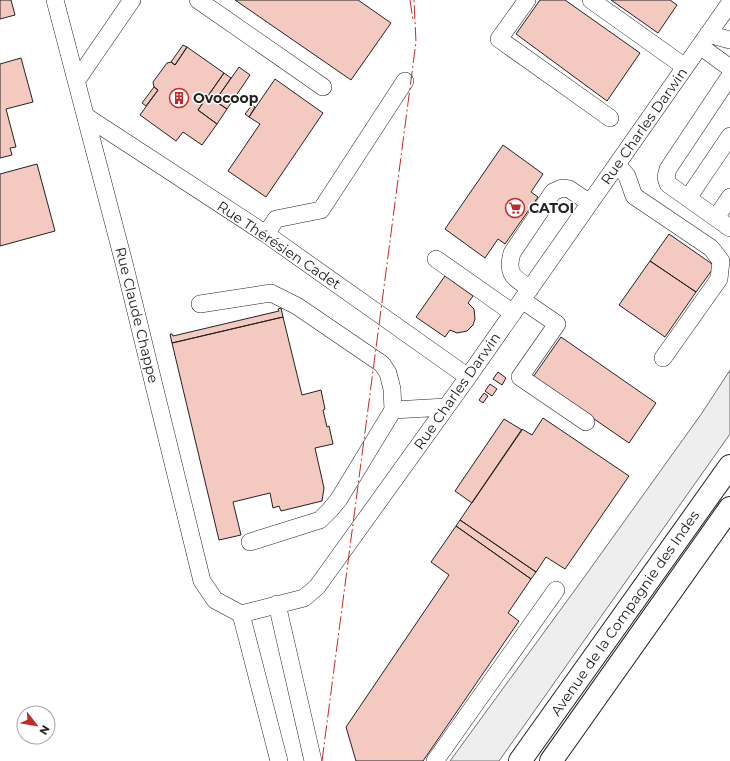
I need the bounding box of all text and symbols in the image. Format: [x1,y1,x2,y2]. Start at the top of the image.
street label: Rue Charles Darwin [597,64,691,188]
building icon: Ovocoop [168,87,190,109]
place label: Ovocoop [193,89,259,107]
street label: Rue Thérésien Cadet [214,197,345,293]
supermarket icon: CATOI [504,197,526,219]
place label: CATOI [529,199,574,217]
street label: Rue Claude Chappe [111,245,163,385]
street label: Rue Charles Darwin [410,329,504,453]
street label: Avenue de la Compagnie des Indes [547,507,703,719]
north arrow [16,705,56,745]
text: N [36,723,53,738]

